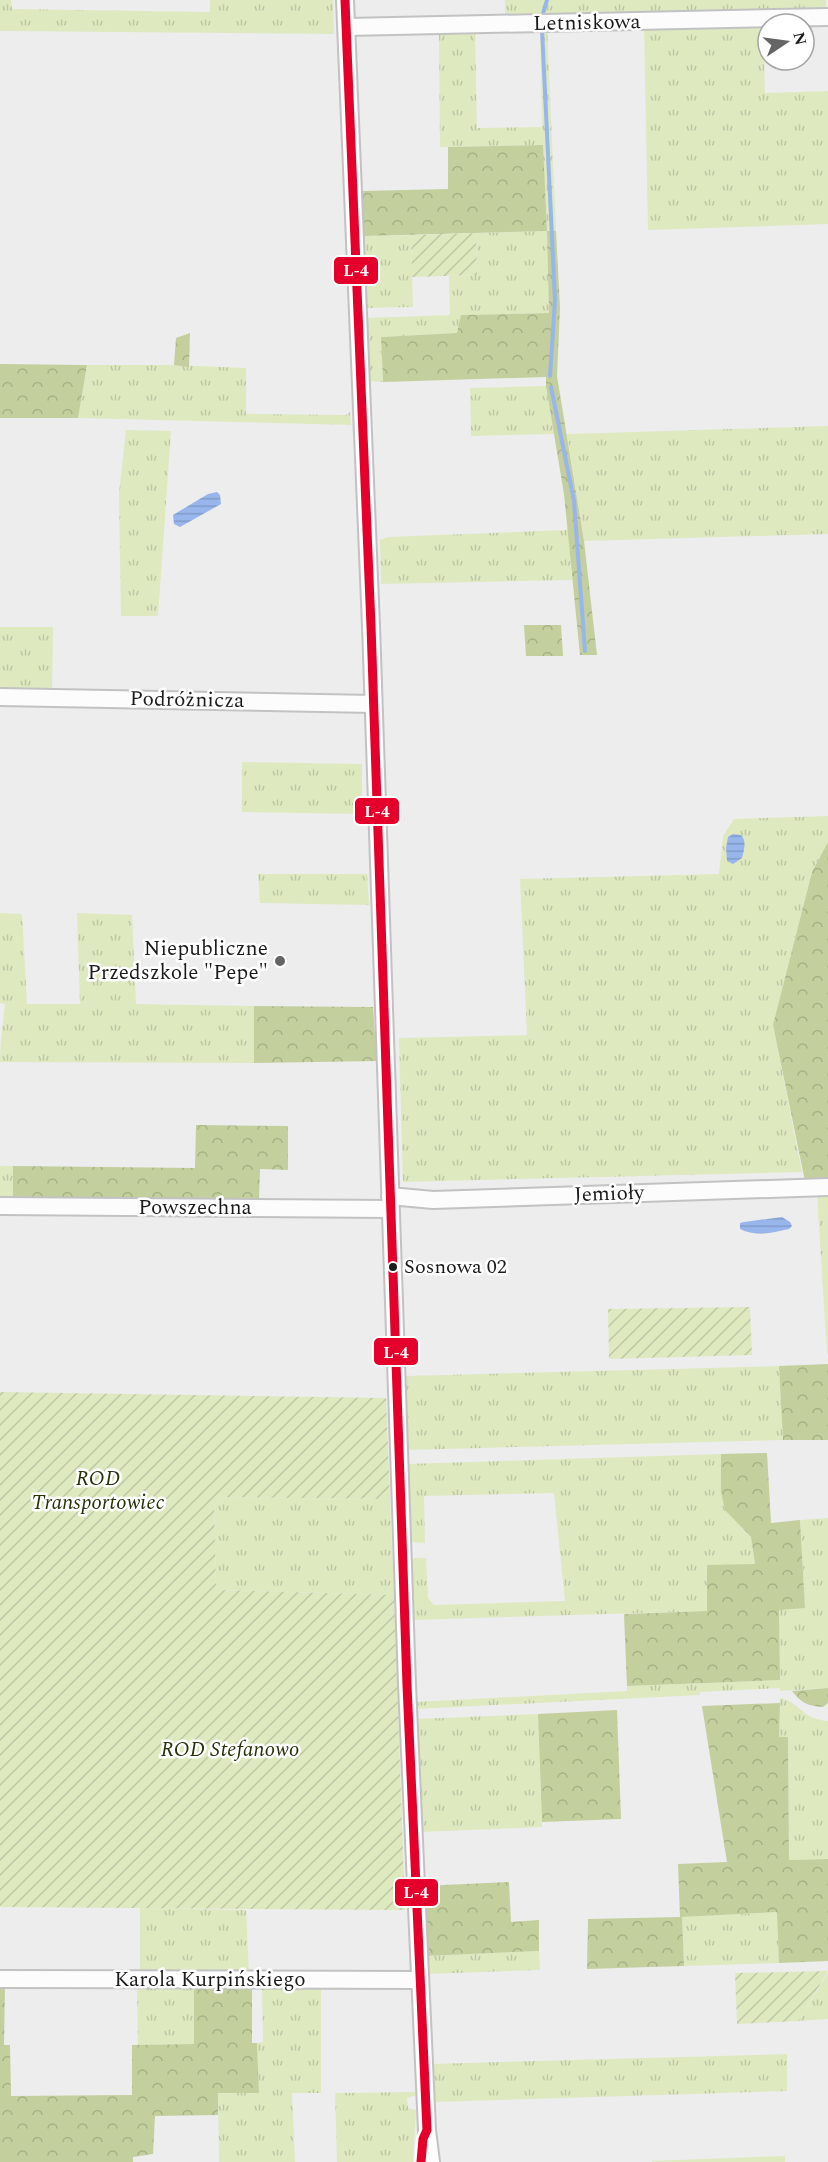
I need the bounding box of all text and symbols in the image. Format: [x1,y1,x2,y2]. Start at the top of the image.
street label: Letniskowa [533,6,642,40]
north arrow [756,12,816,72]
text: N [786,30,813,48]
line badge: L-4 [333,256,379,285]
text: L-4 [343,259,369,283]
street label: Podróżnicza [129,683,245,717]
line badge: L-4 [354,797,400,825]
text: L-4 [364,800,390,824]
place label: Niepubliczne Przedszkole "Pepe" [87,933,268,989]
marker: Niepubliczne Przedszkole "Pepe" [273,954,287,968]
street label: Jemioły [573,1177,645,1211]
street label: Powszechna [138,1192,253,1224]
place label: Sosnowa 02 [404,1252,507,1282]
marker: Sosnowa 02 [387,1261,399,1273]
line badge: L-4 [373,1337,419,1366]
text: L-4 [383,1341,409,1365]
park label: ROD Transportowiec [32,1463,164,1519]
park label: ROD Stefanowo [161,1734,299,1766]
line badge: L-4 [394,1878,439,1907]
text: L-4 [403,1881,429,1905]
street label: Karola Kurpińskiego [114,1964,306,1996]

